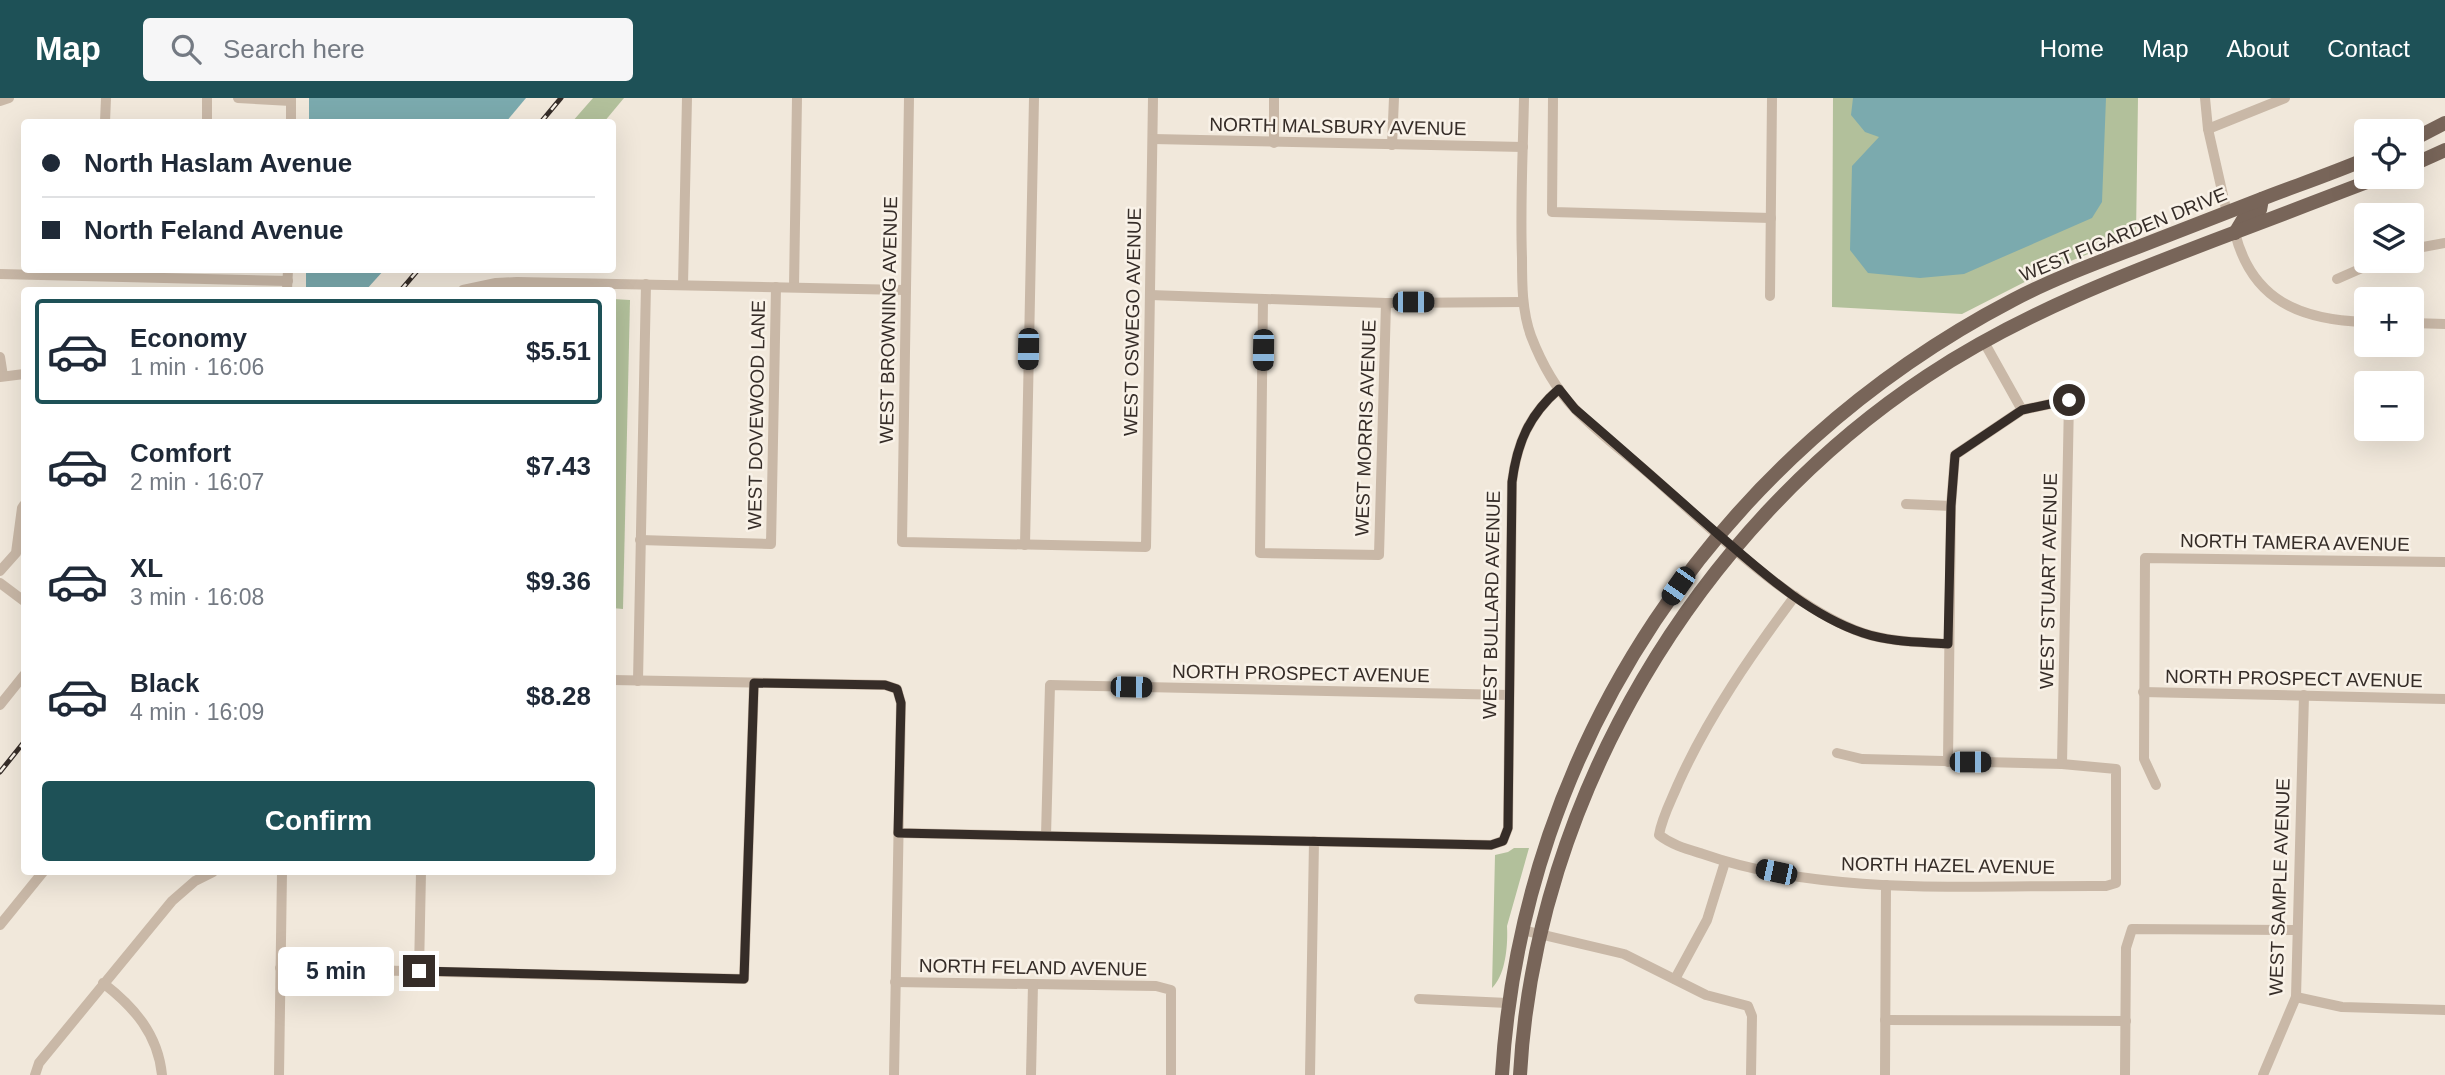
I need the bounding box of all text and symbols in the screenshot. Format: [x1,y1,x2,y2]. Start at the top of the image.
search box [143,18,633,81]
text: Map [35,30,101,67]
icon: search [167,30,205,68]
text: Search here [223,34,365,64]
text: Home [2040,35,2104,62]
text: Map [2142,35,2189,62]
text: About [2227,35,2289,62]
text: Contact [2327,35,2410,62]
street label: NORTH MALSBURY AVENUE [1209,114,1467,139]
map controls [2354,119,2424,441]
button: locate [2354,119,2424,189]
text: North Haslam Avenue [84,148,352,178]
street label: WEST FIGARDEN DRIVE [2017,183,2230,286]
street label: WEST BROWNING AVENUE [876,196,901,444]
button: layers [2354,203,2424,273]
street label: WEST OSWEGO AVENUE [1120,208,1145,436]
text: North Feland Avenue [84,215,344,245]
button: + [2354,287,2424,357]
car [1393,292,1435,313]
street label: WEST DOVEWOOD LANE [744,300,769,530]
street label: WEST MORRIS AVENUE [1351,319,1380,537]
icon: car [46,320,109,383]
text: Economy [130,323,247,353]
car [1018,328,1039,370]
car [1253,329,1274,371]
text: $5.51 [526,336,591,366]
text: 1 min · 16:06 [130,354,264,380]
button: − [2354,371,2424,441]
route start [2053,384,2085,416]
icon: car [46,435,109,498]
text: Comfort [130,438,231,468]
text: $7.43 [526,451,591,481]
text: 2 min · 16:07 [130,469,264,495]
street label: WEST STUART AVENUE [2036,473,2061,689]
street label: WEST BULLARD AVENUE [1479,491,1504,719]
street label: NORTH TAMERA AVENUE [2180,530,2410,555]
icon: car [46,550,109,613]
text: XL [130,553,163,583]
car [1658,563,1699,609]
text: $9.36 [526,566,591,596]
text: 3 min · 16:08 [130,584,264,610]
street label: NORTH PROSPECT AVENUE [1172,661,1430,686]
icon: car [46,665,109,728]
street label: NORTH PROSPECT AVENUE [2165,666,2423,691]
text: Black [130,668,199,698]
car [1110,676,1153,698]
text: $8.28 [526,681,591,711]
text: 4 min · 16:09 [130,699,264,725]
car [1950,752,1992,773]
street label: WEST SAMPLE AVENUE [2265,778,2294,996]
button: Confirm [42,781,595,861]
street label: NORTH HAZEL AVENUE [1841,853,2055,878]
car [1754,857,1799,887]
callout: 5 min [279,946,394,996]
route end [403,955,435,987]
street label: NORTH FELAND AVENUE [919,955,1147,980]
text: 5 min [306,958,366,984]

